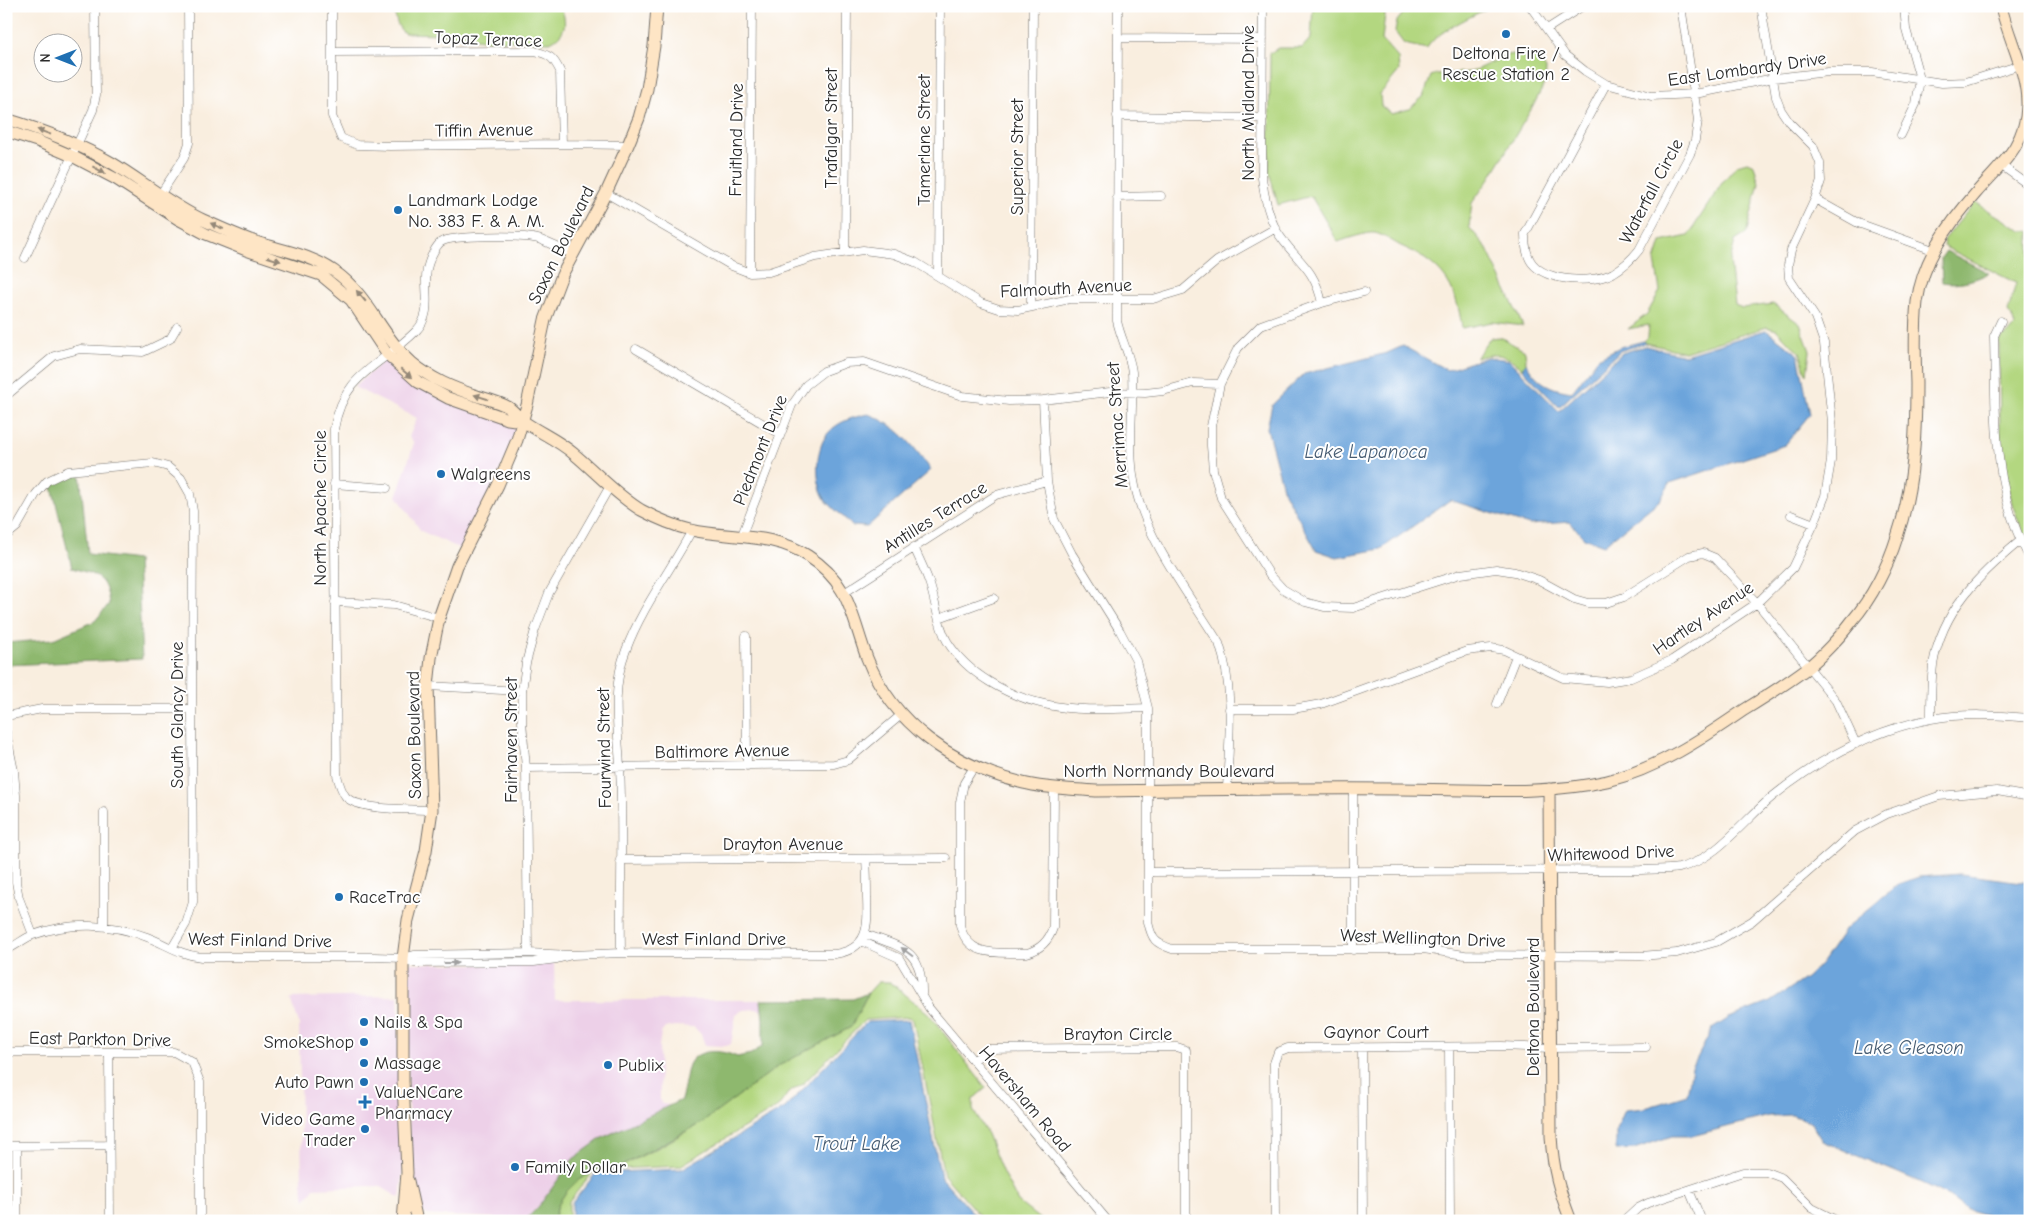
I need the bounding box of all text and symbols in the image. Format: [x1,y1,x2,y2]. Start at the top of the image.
street label: North Midland Drive [1238,25,1259,181]
street label: Topaz Terrace [434,27,542,52]
marker: Deltona Fire / Rescue Station 2 [1500,28,1512,40]
north arrow [32,32,82,82]
place label: Deltona Fire / Rescue Station 2 [1442,43,1570,85]
street label: East Lombardy Drive [1667,48,1828,91]
text: N [37,53,54,63]
street label: Trafalgar Street [821,67,842,188]
street label: Tamerlane Street [914,73,935,206]
street label: Fruitland Drive [725,83,748,197]
street label: Superior Street [1007,98,1028,215]
street label: Tiffin Avenue [435,119,533,142]
one-way arrow [36,128,51,136]
street label: Waterfall Circle [1615,135,1688,247]
one-way arrow [92,166,107,174]
street label: Saxon Boulevard [524,183,599,307]
place label: Landmark Lodge No. 383 F. & A. M. [408,190,544,232]
marker: Landmark Lodge No. 383 F. & A. M. [392,204,404,216]
one-way arrow [210,221,224,229]
one-way arrow [267,256,282,264]
street label: Falmouth Avenue [1000,275,1132,302]
one-way arrow [355,290,367,302]
street label: Merrimac Street [1103,360,1132,489]
one-way arrow [399,367,412,378]
street label: Piedmont Drive [729,392,792,508]
one-way arrow [473,393,488,401]
street label: North Apache Circle [310,430,331,586]
water label: Lake Lapanoca [1305,441,1428,463]
place label: Walgreens [451,464,530,485]
marker: Walgreens [435,468,447,480]
street label: Antilles Terrace [880,477,991,558]
street label: Hartley Avenue [1649,577,1757,660]
street label: South Glancy Drive [167,641,188,789]
street label: Saxon Boulevard [403,671,426,799]
street label: Fairhaven Street [501,676,522,803]
street label: Fourwind Street [593,687,616,808]
street label: Baltimore Avenue [654,740,790,763]
street label: North Normandy Boulevard [1064,761,1275,782]
street label: Drayton Avenue [723,834,843,855]
street label: Whitewood Drive [1547,841,1675,866]
place label: RaceTrac [349,887,421,908]
marker: RaceTrac [333,891,345,903]
street label: West Wellington Drive [1340,925,1506,952]
street label: West Finland Drive [188,929,332,952]
street label: West Finland Drive [642,929,786,950]
street label: Deltona Boulevard [1523,937,1544,1077]
one-way arrow [901,947,914,958]
one-way arrow [443,959,459,967]
place label: Nails & Spa [374,1012,463,1033]
marker: Nails & Spa [358,1016,370,1028]
street label: Gaynor Court [1324,1022,1429,1043]
street label: Brayton Circle [1064,1024,1172,1045]
street label: East Parkton Drive [29,1028,171,1051]
place label: SmokeShop [264,1032,354,1053]
marker: SmokeShop [358,1036,370,1048]
water label: Lake Gleason [1854,1037,1964,1059]
street label: Haversham Road [974,1042,1075,1157]
place label: Massage [374,1053,441,1074]
place label: Publix [618,1055,664,1076]
marker: Massage [358,1057,370,1069]
marker: Publix [602,1059,614,1071]
place label: Auto Pawn [275,1072,354,1093]
marker: Auto Pawn [358,1076,370,1088]
place label: ValueNCare Pharmacy [375,1082,463,1124]
marker: ValueNCare Pharmacy [359,1096,371,1108]
place label: Video Game Trader [261,1109,356,1151]
marker: Video Game Trader [359,1123,371,1135]
water label: Trout Lake [812,1133,900,1155]
place label: Family Dollar [525,1157,627,1178]
marker: Family Dollar [509,1161,521,1173]

